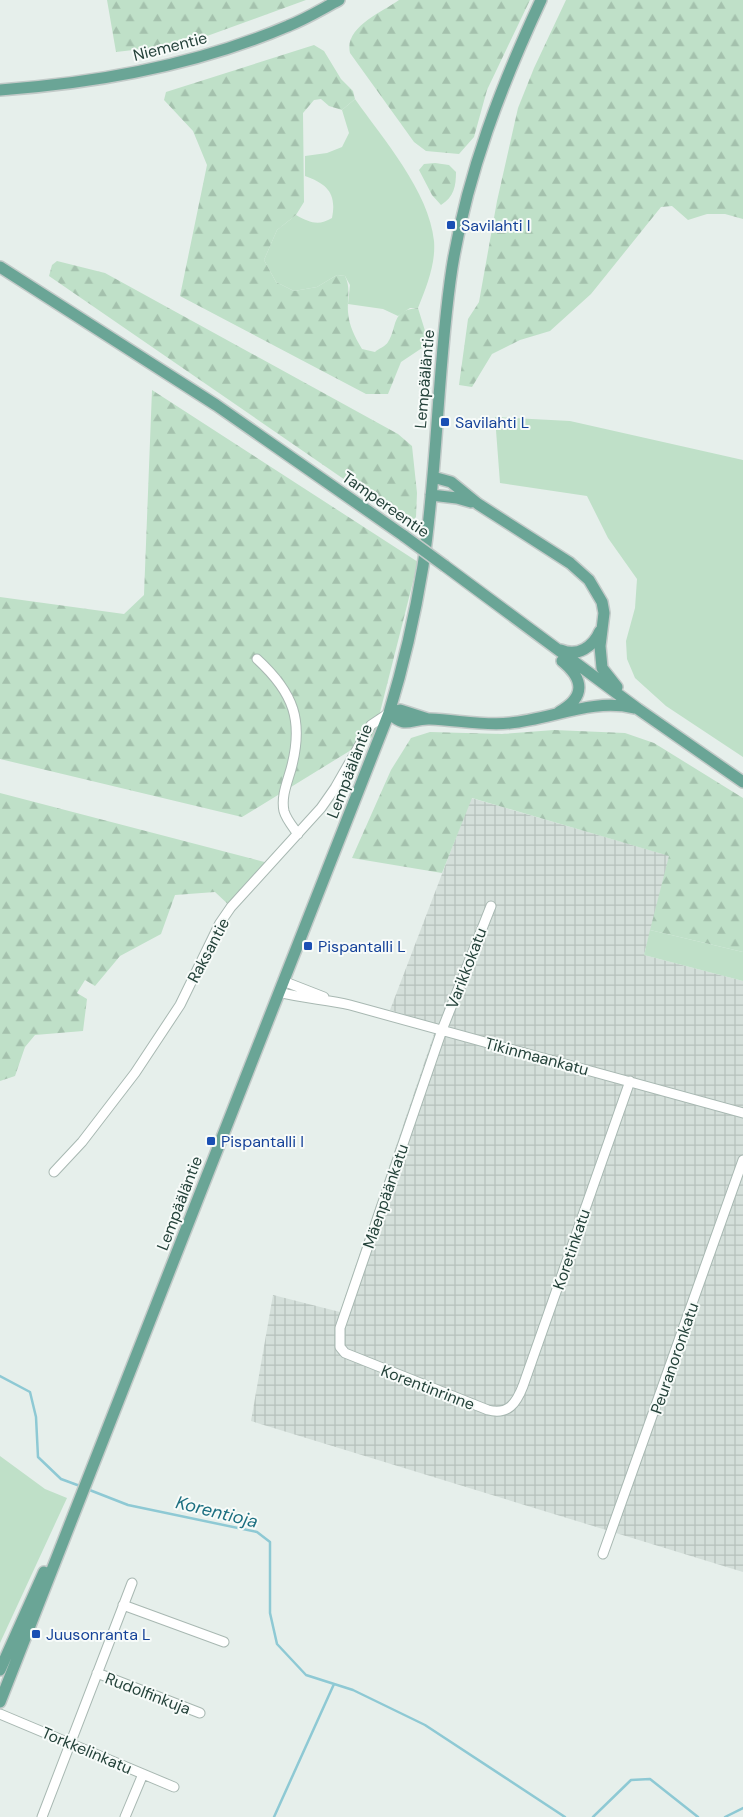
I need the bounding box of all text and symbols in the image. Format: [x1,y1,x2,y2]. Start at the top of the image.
street label: Niementie [131,27,209,66]
place label: Savilahti I [461,215,531,236]
marker: Savilahti I [445,219,457,231]
street label: Lempääläntie [410,329,439,430]
place label: Savilahti L [455,412,529,433]
marker: Savilahti L [439,416,451,428]
street label: Tampereentie [338,467,434,542]
street label: Lempääläntie [322,721,377,821]
street label: Raksantie [183,914,234,986]
street label: Varikkokatu [441,925,492,1012]
place label: Pispantalli L [318,936,406,957]
marker: Pispantalli L [302,940,314,952]
street label: Tikinmaankatu [483,1033,591,1080]
place label: Pispantalli I [221,1131,304,1152]
marker: Pispantalli I [205,1135,217,1147]
street label: Mäenpäänkatu [358,1141,413,1251]
street label: Lempääläntie [152,1153,207,1253]
street label: Koretinkatu [548,1206,595,1292]
street label: Peuranoronkatu [646,1300,703,1417]
street label: Korentinrinne [378,1360,478,1415]
water label: Korentioja [173,1490,261,1534]
place label: Juusonranta L [46,1624,151,1645]
marker: Juusonranta L [30,1628,42,1640]
street label: Rudolfinkuja [102,1668,193,1719]
street label: Torkkelinkatu [38,1722,135,1779]

